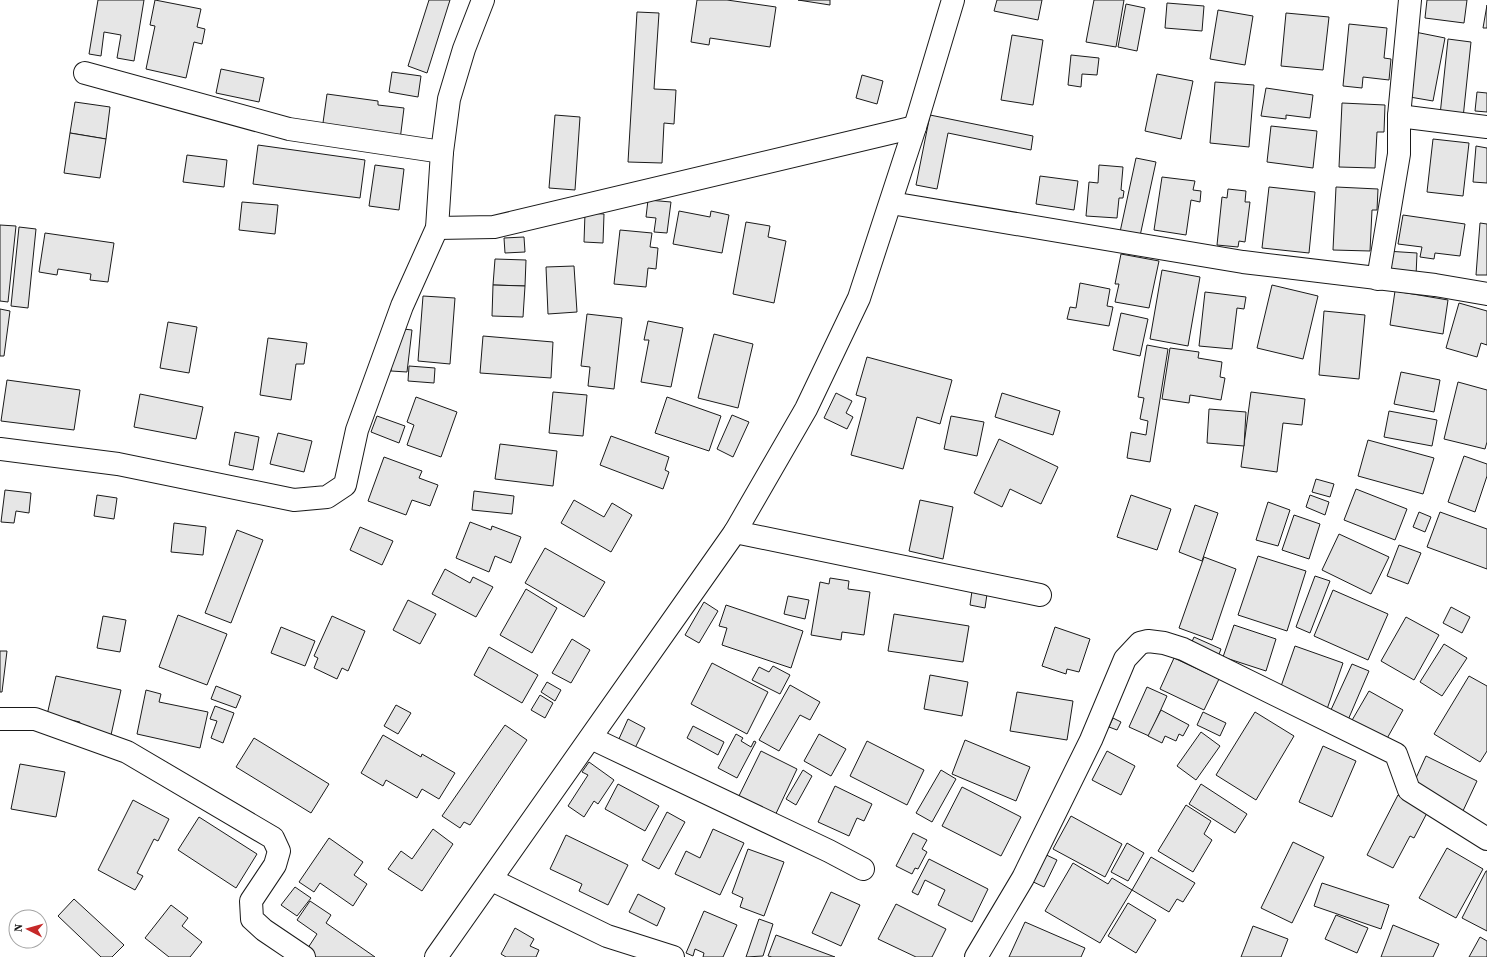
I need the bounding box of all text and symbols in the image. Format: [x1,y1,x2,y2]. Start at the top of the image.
north arrow [8,909,48,949]
text: N [11,923,26,933]

